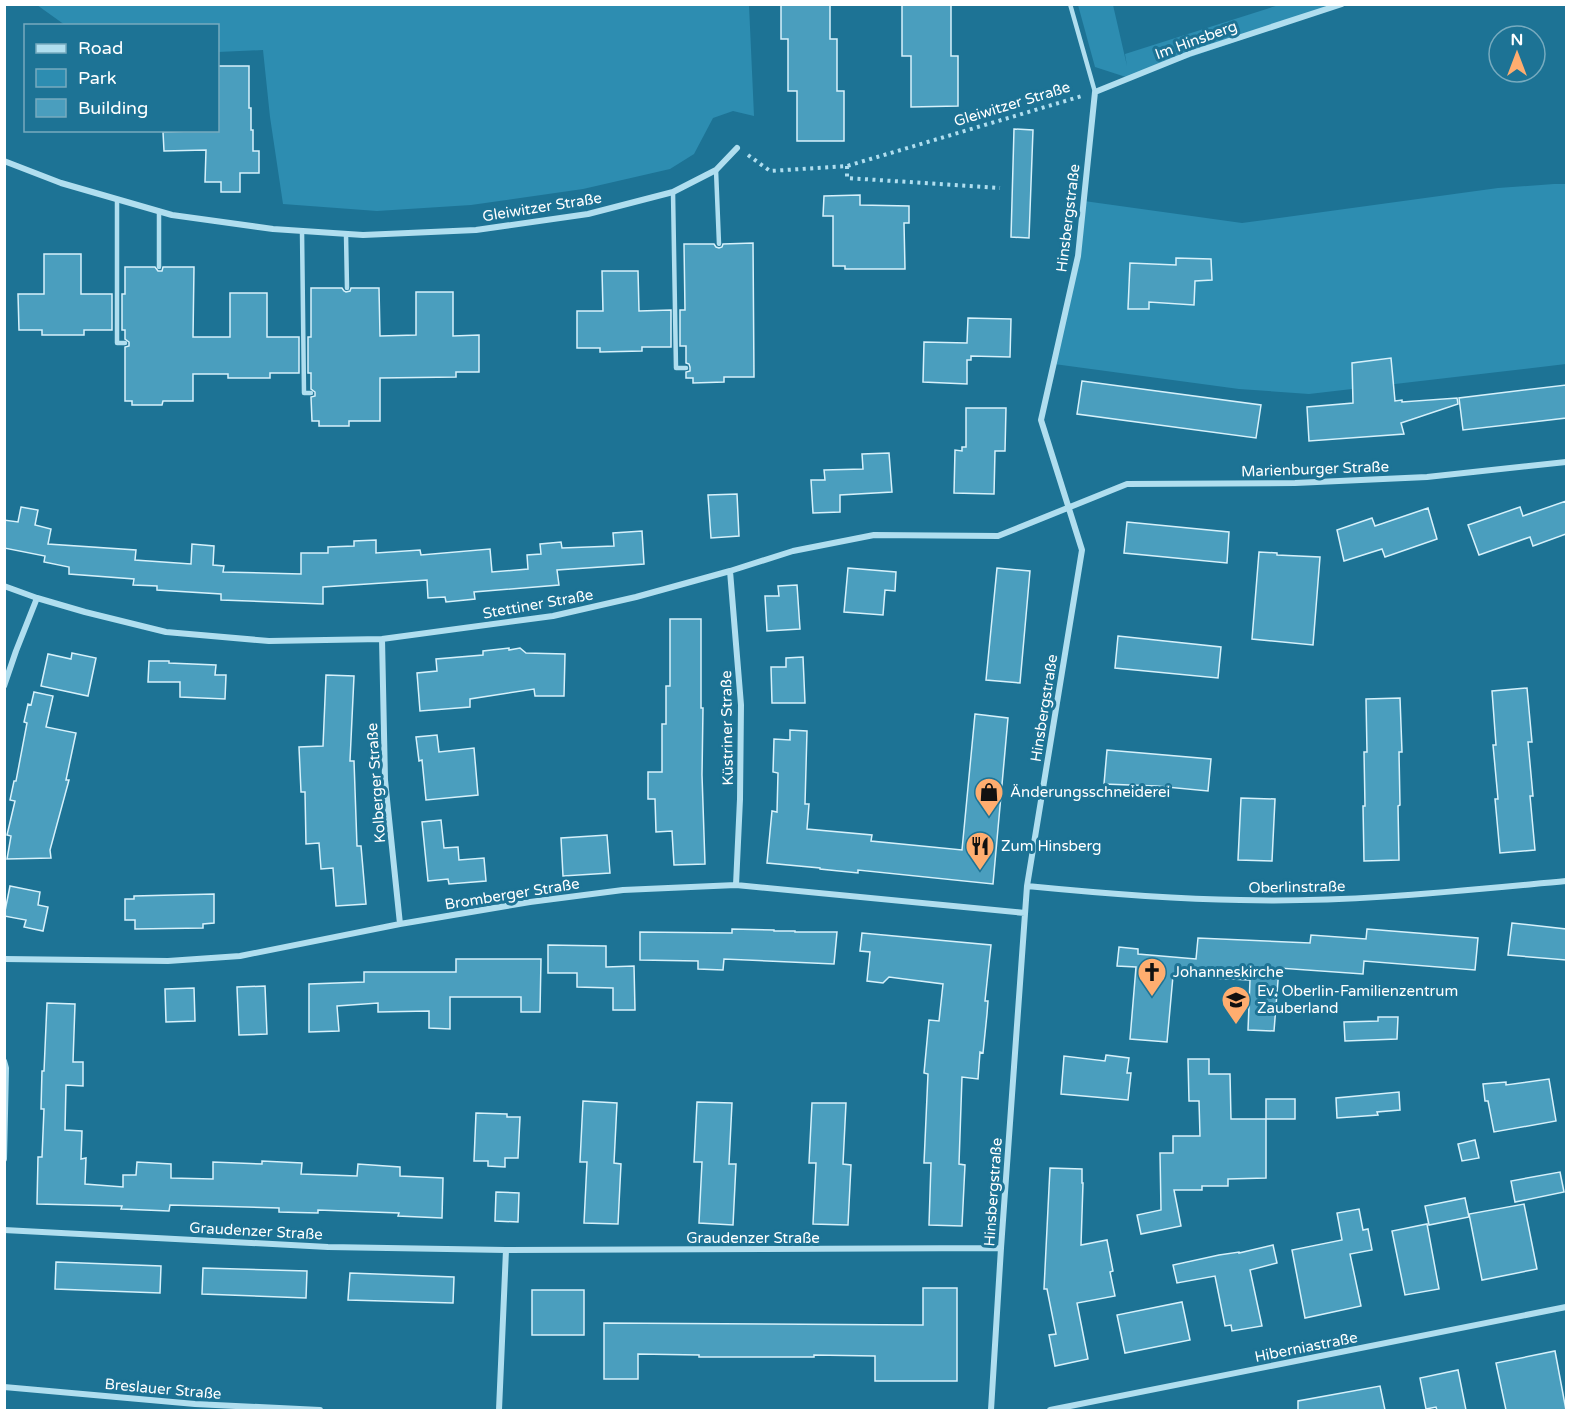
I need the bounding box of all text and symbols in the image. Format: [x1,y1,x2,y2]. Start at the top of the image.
street label: Im Hinsberg [1153,17,1239,63]
legend [24,24,219,132]
north arrow [1487,24,1547,84]
text: N [1511,30,1523,50]
text: Road [78,37,123,59]
text: Park [78,67,117,89]
street label: Gleiwitzer Straße [952,78,1072,130]
text: Building [78,97,148,119]
street label: Hinsbergstraße [1052,163,1084,273]
street label: Gleiwitzer Straße [481,189,603,225]
street label: Marienburger Straße [1241,457,1389,481]
street label: Stettiner Straße [481,585,595,623]
street label: Hinsbergstraße [1027,653,1061,763]
street label: Küstriner Straße [717,670,737,786]
street label: Kolberger Straße [363,722,389,844]
shop icon: Änderungsschneiderei [973,776,1005,818]
place label: Änderungsschneiderei [1010,783,1170,801]
restaurant icon: Zum Hinsberg [964,830,996,872]
place label: Zum Hinsberg [1001,837,1102,855]
street label: Bromberger Straße [443,874,581,914]
street label: Oberlinstraße [1248,877,1346,897]
church icon: Johanneskirche [1136,956,1168,998]
place label: Johanneskirche [1173,963,1284,981]
place label: Ev. Oberlin-Familienzentrum Zauberland [1257,982,1458,1017]
school or university icon: Ev. Oberlin-Familienzentrum Zauberland [1220,984,1252,1026]
street label: Hinsbergstraße [980,1137,1006,1247]
street label: Graudenzer Straße [189,1219,323,1243]
street label: Graudenzer Straße [686,1229,820,1247]
street label: Hiberniastraße [1253,1328,1359,1366]
street label: Breslauer Straße [104,1375,222,1403]

